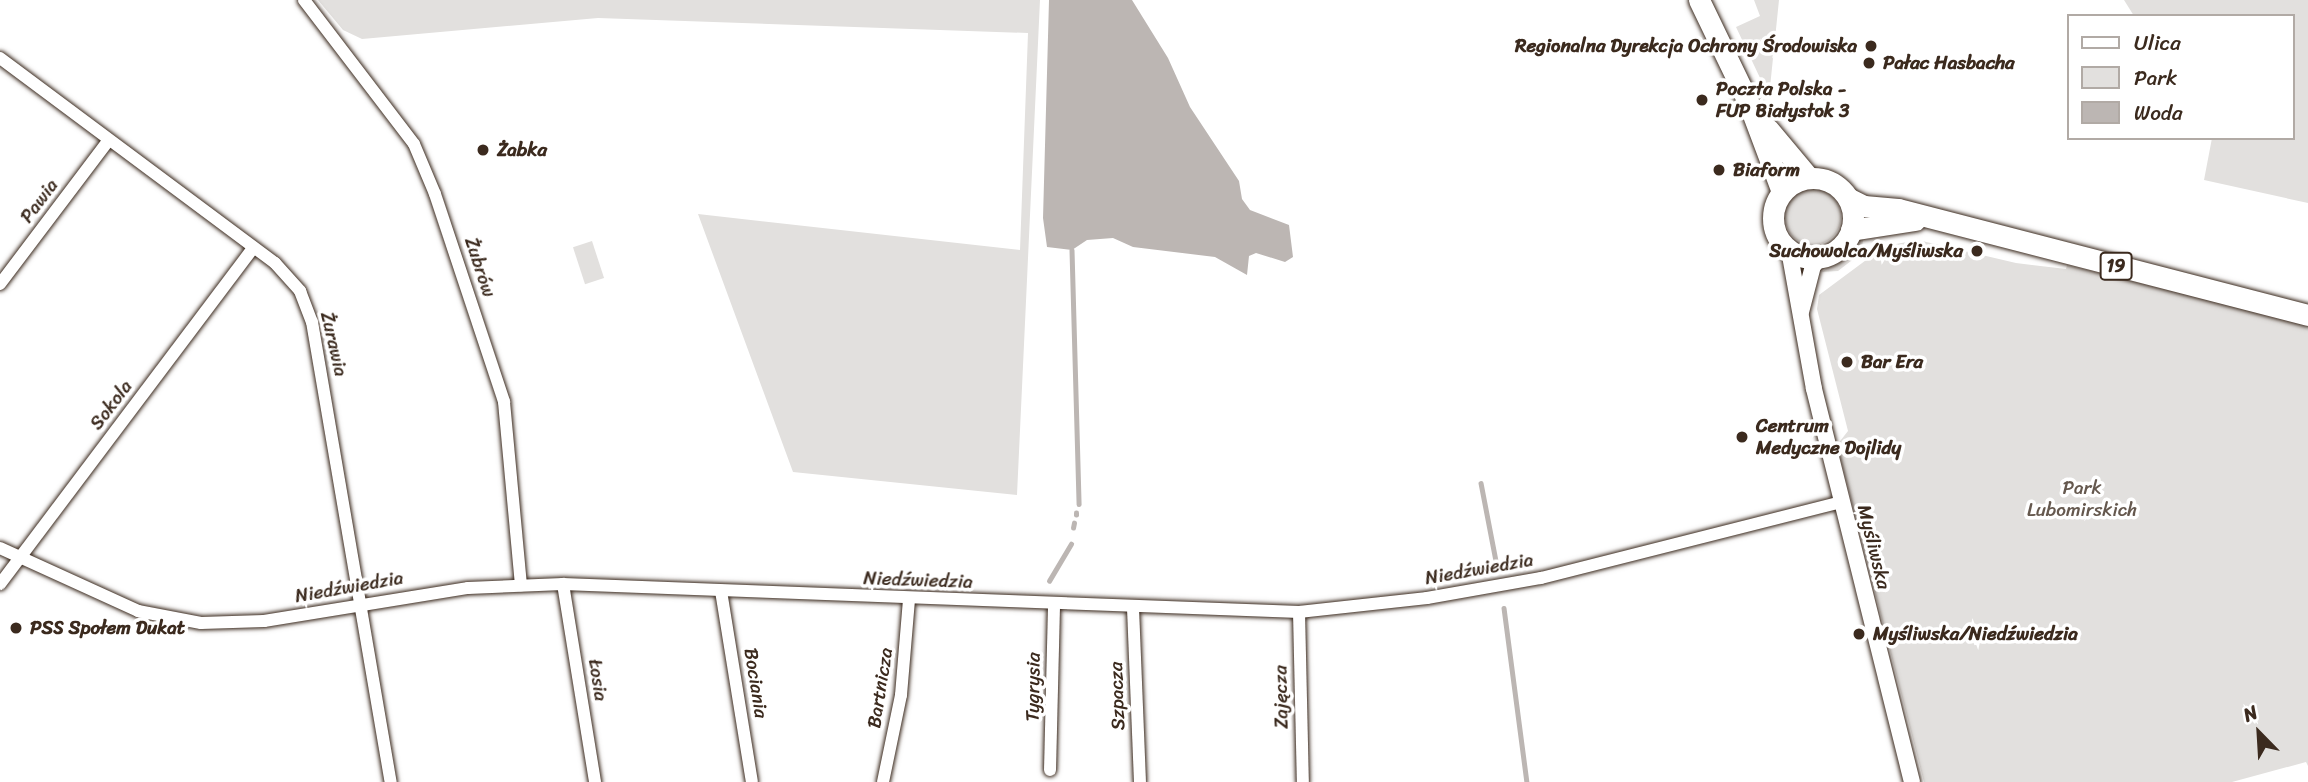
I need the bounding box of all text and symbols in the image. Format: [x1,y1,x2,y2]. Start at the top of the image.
legend [2066,14,2294,140]
text: Ulica [2134,24,2181,62]
place label: Regionalna Dyrekcja Ochrony Środowiska [1513,35,1857,57]
marker: Regionalna Dyrekcja Ochrony Środowiska [1863,38,1879,54]
place label: Pałac Hasbacha [1883,52,2015,74]
marker: Pałac Hasbacha [1861,55,1877,71]
text: Park [2134,59,2177,97]
place label: Poczta Polska - FUP Białystok 3 [1716,78,1849,122]
marker: Poczta Polska - FUP Białystok 3 [1694,92,1710,108]
text: Woda [2134,94,2182,132]
place label: Żabka [497,139,547,161]
marker: Żabka [475,142,491,158]
place label: Biaform [1733,159,1800,181]
marker: Biaform [1711,162,1727,178]
street label: Pawia [15,175,63,227]
street label: Żubrów [460,234,500,300]
place label: Suchowolca/Myśliwska [1769,240,1963,262]
marker: Suchowolca/Myśliwska [1969,243,1985,259]
road number: 19 [2098,252,2134,280]
street label: Żurawia [315,309,353,379]
place label: Bar Era [1861,351,1923,373]
marker: Bar Era [1839,354,1855,370]
street label: Sokola [85,376,137,434]
place label: Centrum Medyczne Dojlidy [1756,415,1902,459]
marker: Centrum Medyczne Dojlidy [1734,429,1750,445]
park label: Park Lubomirskich [2027,477,2137,521]
street label: Myśliwska [1853,502,1895,592]
street label: Niedźwiedzia [1423,548,1535,590]
street label: Niedźwiedzia [293,566,405,608]
street label: Niedźwiedzia [863,567,973,593]
place label: PSS Społem Dukat [30,617,185,639]
marker: PSS Społem Dukat [8,620,24,636]
place label: Myśliwska/Niedźwiedzia [1873,623,2078,645]
marker: Myśliwska/Niedźwiedzia [1851,626,1867,642]
street label: Bociania [739,646,773,720]
street label: Bartnicza [862,646,898,730]
street label: Tygrysia [1021,652,1045,722]
street label: Łosia [583,657,613,703]
street label: Szpacza [1104,661,1130,731]
street label: Zajęcza [1269,665,1293,729]
text: N [2238,696,2263,731]
north arrow [2224,698,2294,768]

